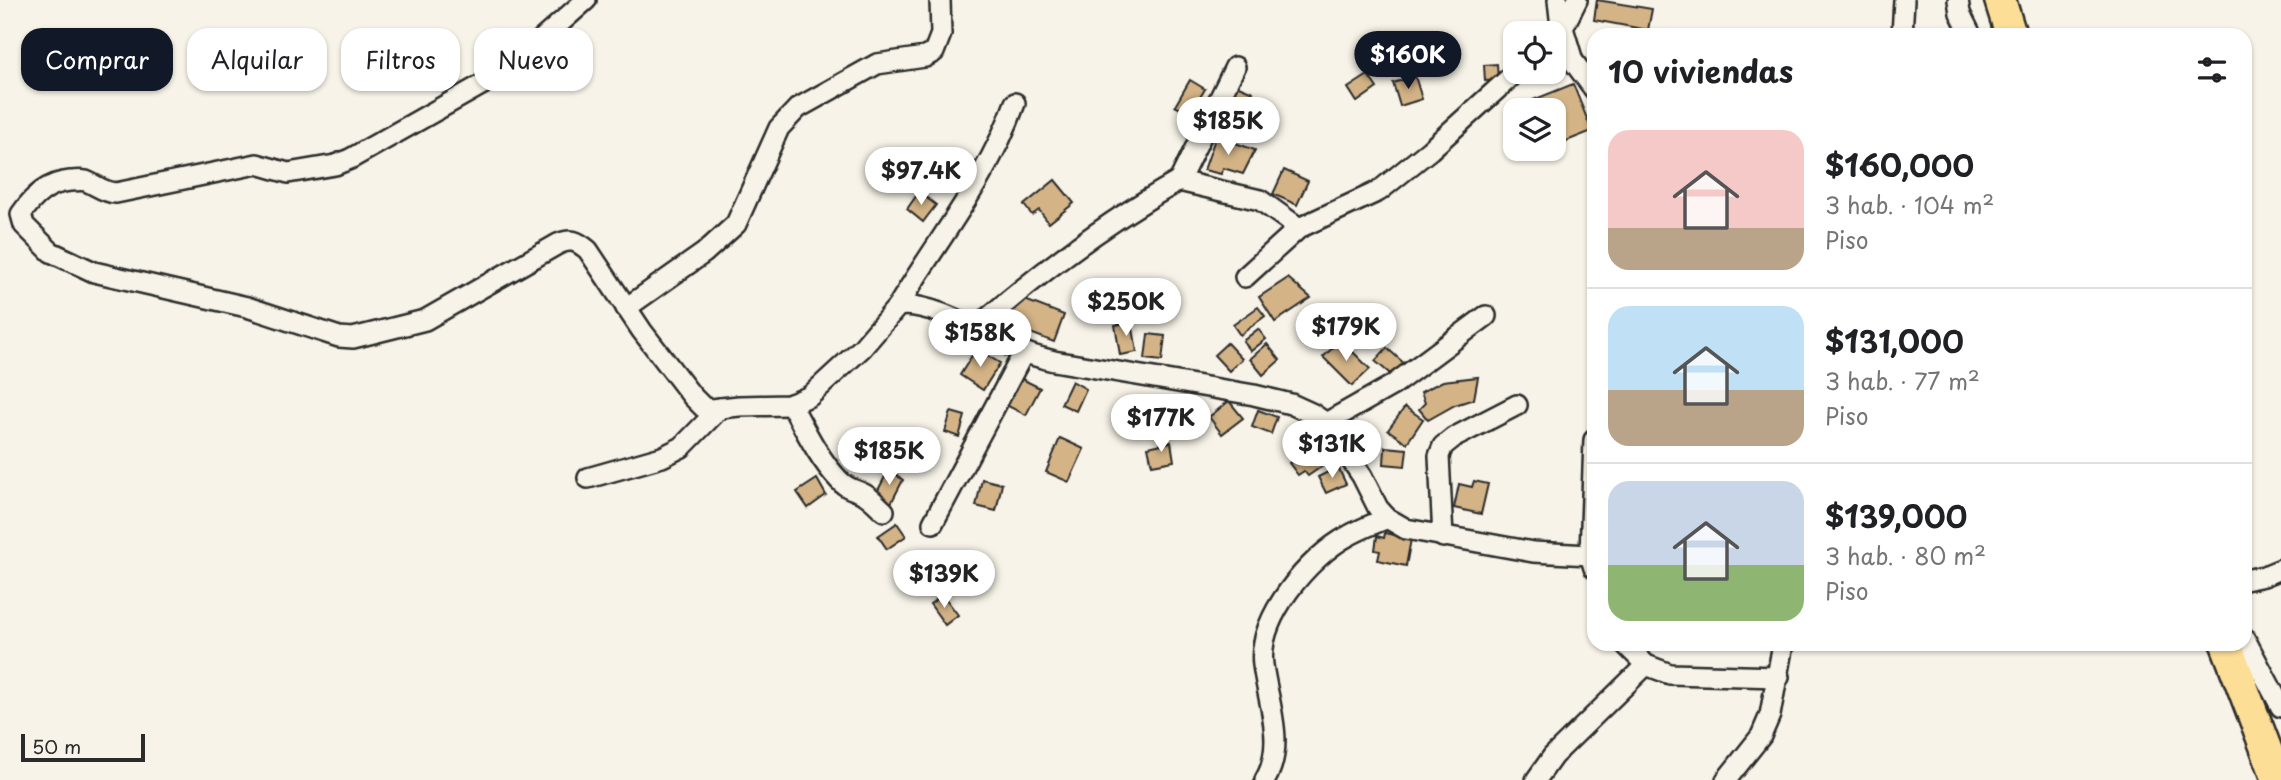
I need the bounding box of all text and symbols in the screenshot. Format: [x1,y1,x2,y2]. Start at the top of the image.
map controls [1503,21,1566,161]
button: locate [1503,21,1566,84]
chip: Comprar [21,28,173,91]
chip: Alquilar [187,28,327,91]
chip: Filtros [341,28,460,91]
chip: Nuevo [474,28,593,91]
pin: $160K [1359,32,1457,91]
text: $160K [1370,36,1446,71]
text: 10 viviendas [1608,48,1793,93]
icon: filters [2193,51,2231,89]
pin: $185K [1179,97,1277,157]
button: layers [1503,98,1566,161]
text: $185K [1193,102,1263,137]
text: $160,000 [1825,142,1974,187]
pin: $97.4K [864,148,978,207]
text: $97.4K [881,152,961,187]
icon: home [1664,158,1748,242]
text: 3 hab. · 104 m² [1825,187,1994,222]
text: Piso [1825,222,1869,257]
pin: $250K [1077,278,1175,338]
text: $250K [1087,283,1165,318]
pin: $179K [1297,304,1395,363]
text: $179K [1312,308,1380,343]
pin: $158K [931,310,1029,369]
text: $158K [944,314,1016,349]
text: $131,000 [1825,318,1964,363]
icon: home [1664,334,1748,418]
text: 3 hab. · 77 m² [1825,363,1980,398]
pin: $177K [1112,394,1210,454]
text: Piso [1825,398,1869,433]
text: $177K [1127,399,1195,434]
pin: $131K [1283,420,1381,480]
text: $131K [1298,425,1366,460]
pin: $185K [840,428,938,487]
text: $185K [854,432,924,467]
text: $139,000 [1825,493,1967,538]
icon: home [1664,509,1748,593]
text: 3 hab. · 80 m² [1825,538,1986,573]
pin: $139K [895,550,993,610]
text: $139K [909,555,979,590]
text: Piso [1825,573,1869,608]
scale bar [21,731,145,763]
text: 50 m [32,732,81,760]

